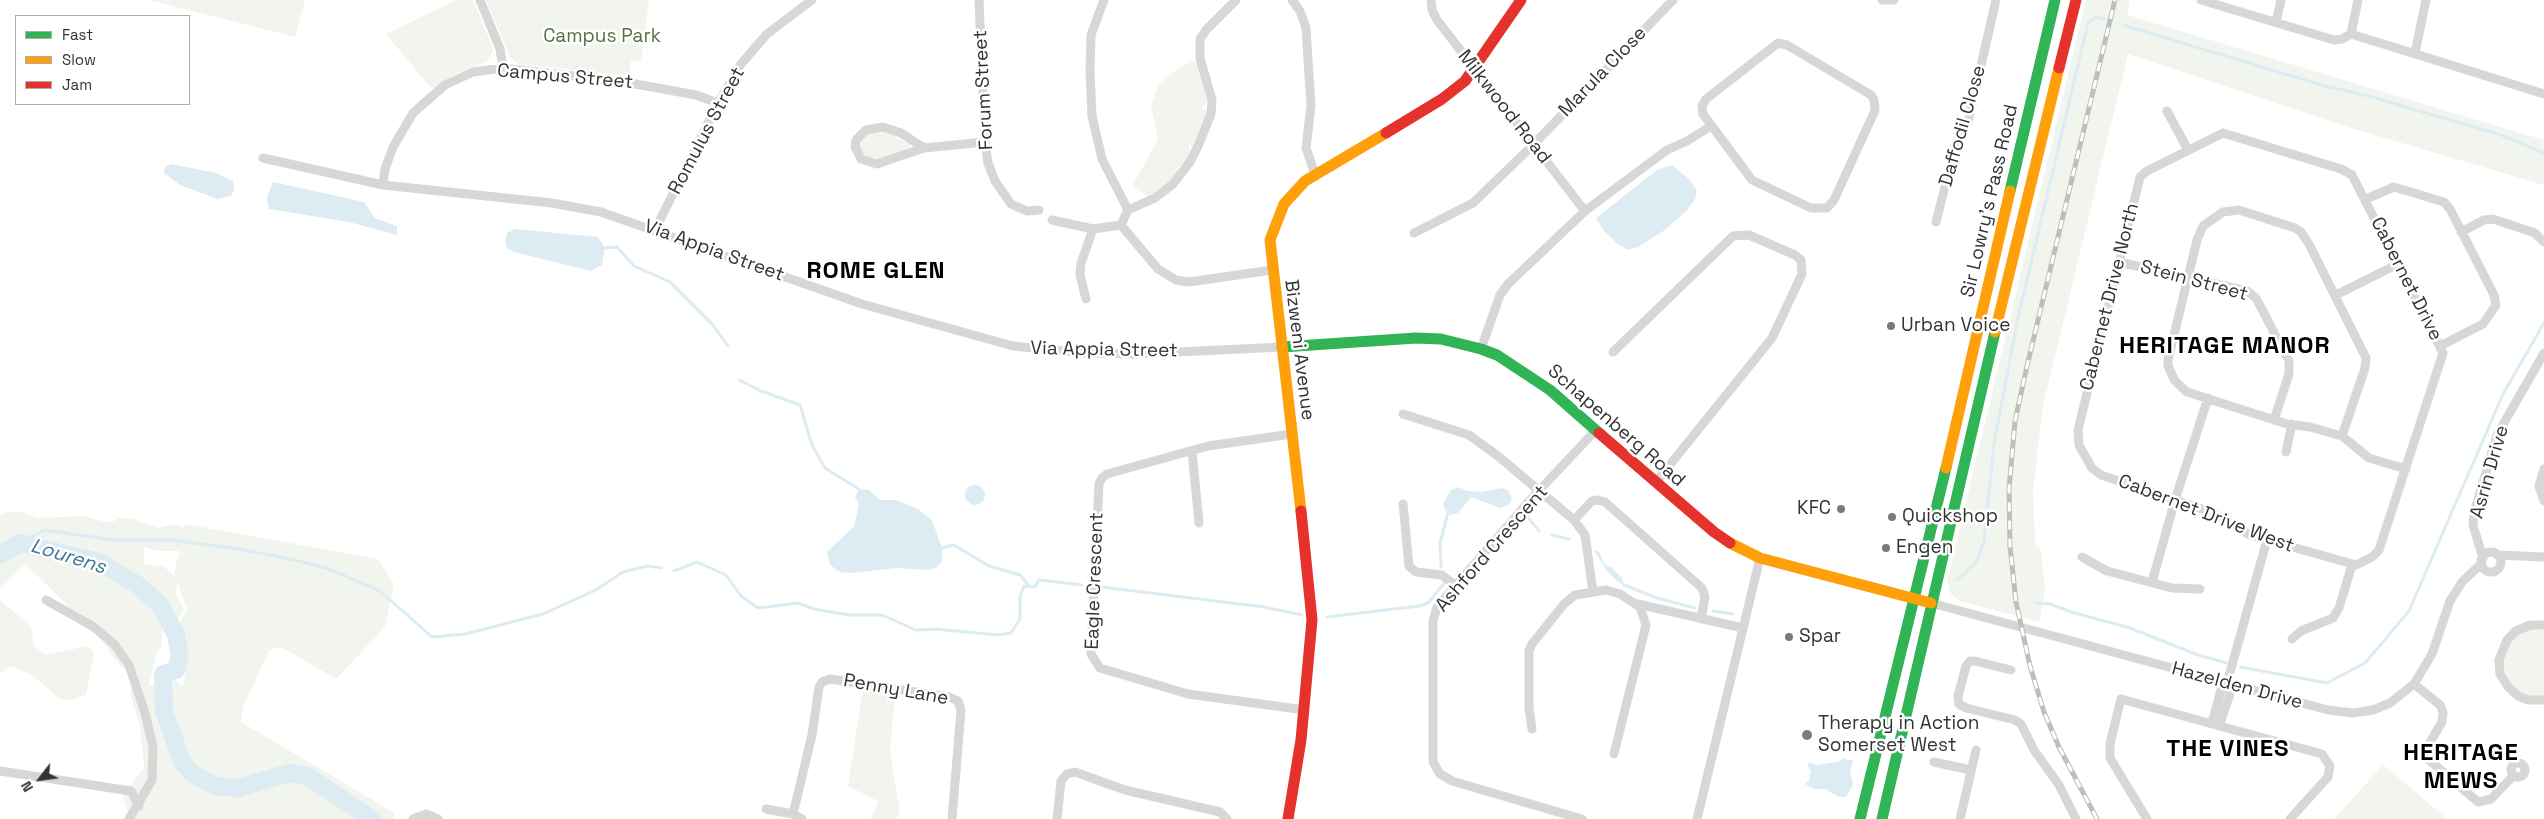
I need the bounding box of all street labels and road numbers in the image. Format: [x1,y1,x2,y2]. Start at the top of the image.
street label: Marula Close [1554,22,1652,122]
street label: Forum Street [969,29,999,151]
street label: Milkwood Road [1452,46,1556,168]
street label: Campus Street [496,60,634,94]
street label: Romulus Street [664,63,750,199]
street label: Daffodil Close [1935,63,1991,189]
street label: Sir Lowry's Pass Road [1957,102,2023,300]
street label: Cabernet Drive North [2076,201,2144,393]
street label: Cabernet Drive [2365,213,2447,345]
street label: Via Appia Street [641,215,787,287]
street label: Stein Street [2138,256,2250,306]
street label: Bizweni Avenue [1279,278,1319,422]
street label: Via Appia Street [1030,337,1178,363]
street label: Schapenberg Road [1543,360,1689,492]
street label: Asrin Drive [2466,423,2514,521]
street label: Cabernet Drive West [2115,470,2297,558]
street label: Ashford Crescent [1431,481,1553,617]
street label: Eagle Crescent [1081,512,1109,650]
street label: Hazelden Drive [2169,658,2305,714]
street label: Penny Lane [842,670,950,710]

